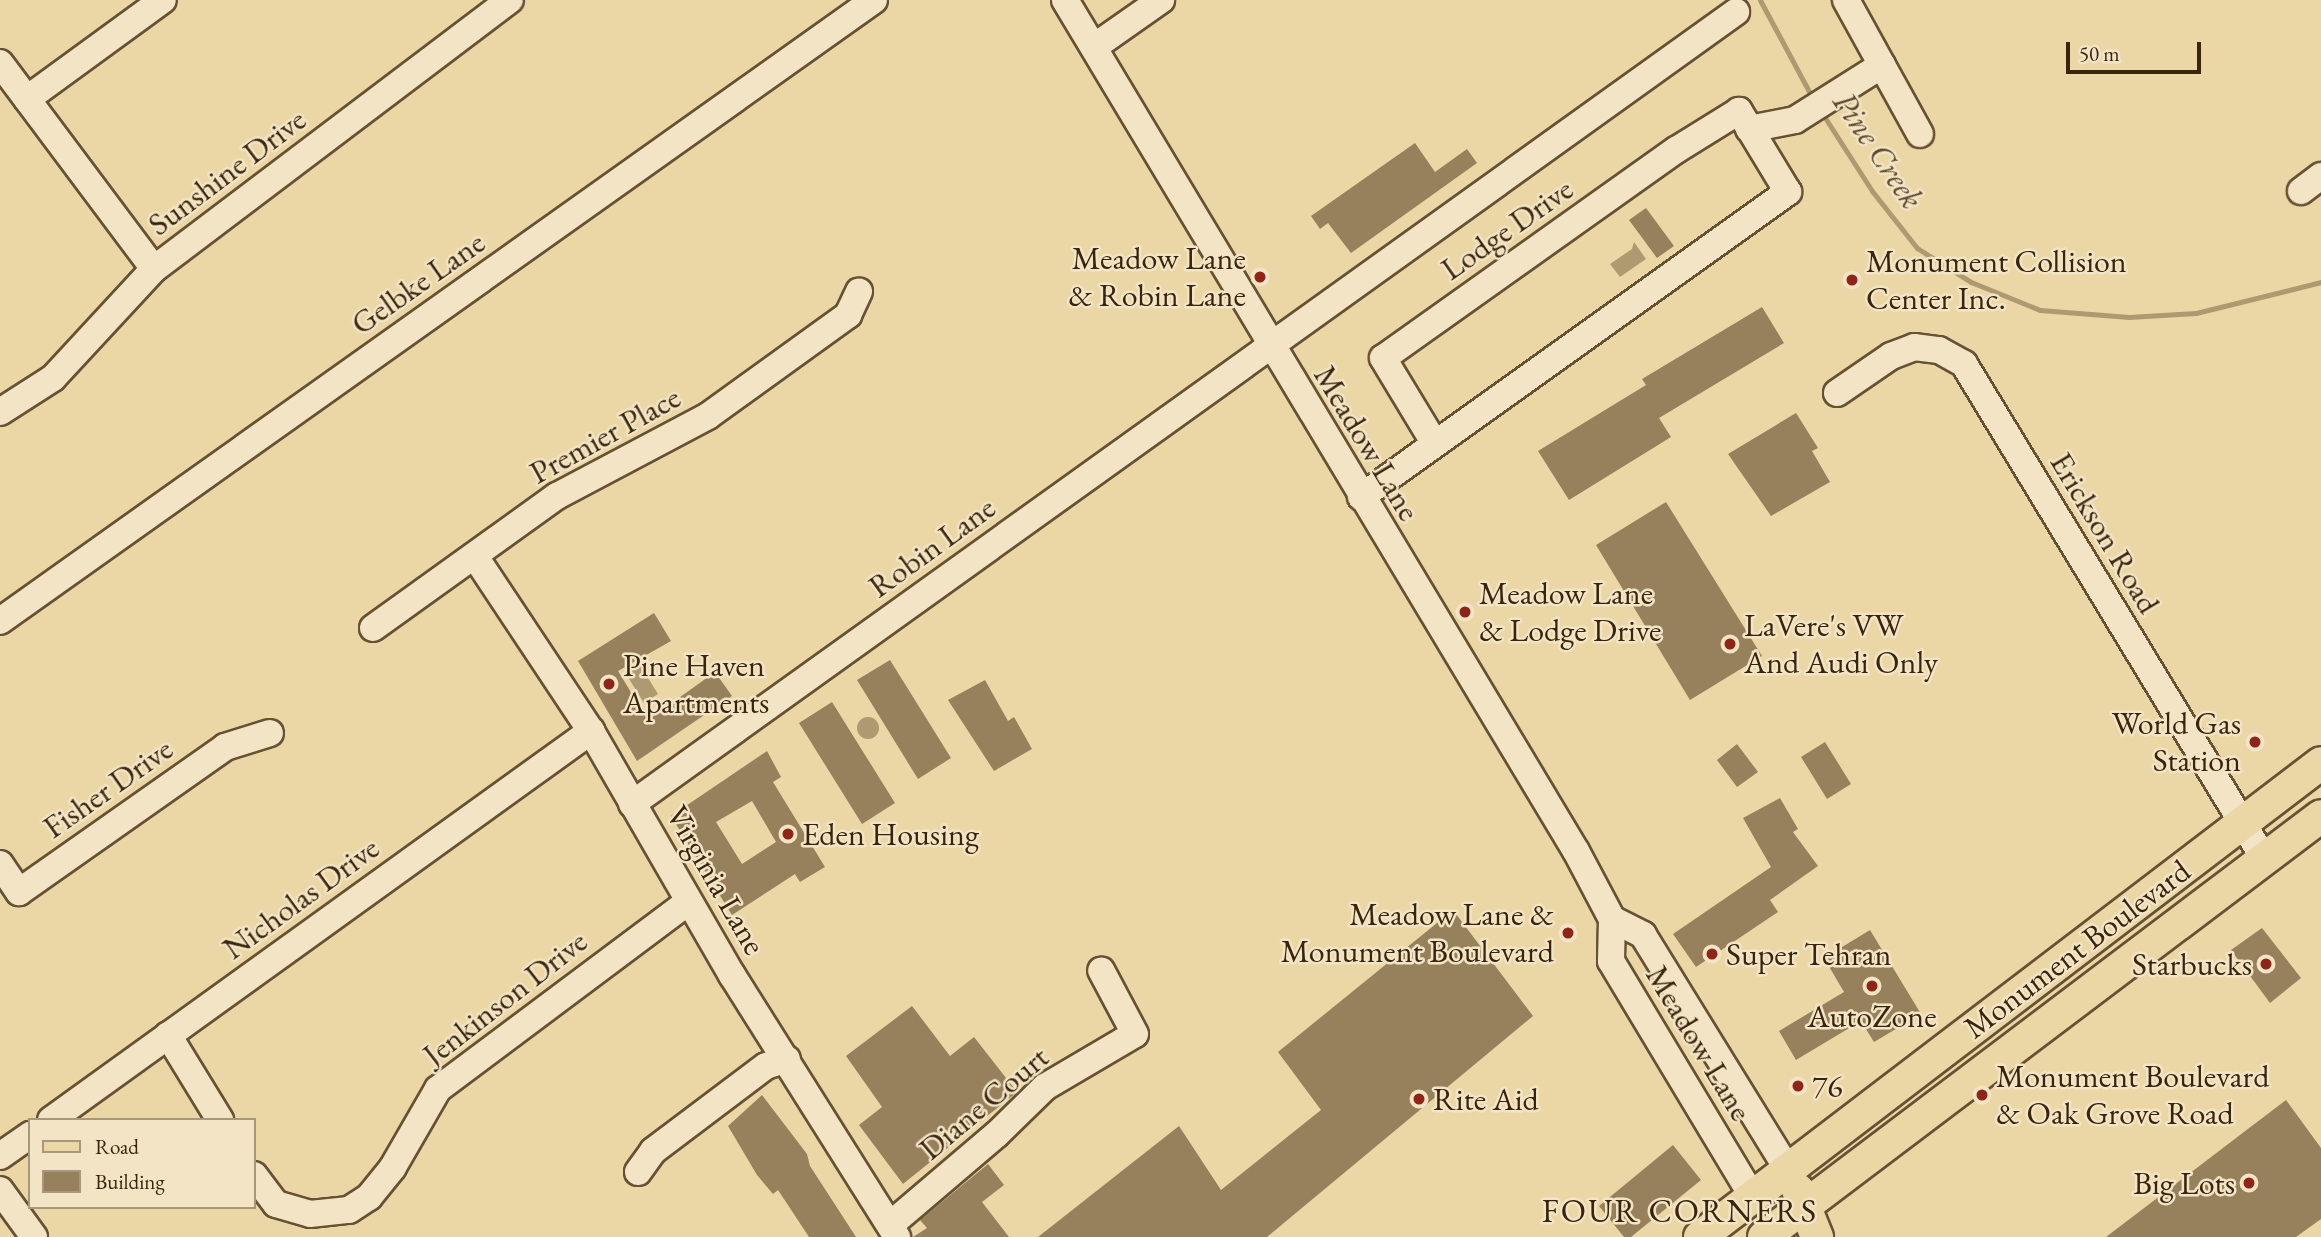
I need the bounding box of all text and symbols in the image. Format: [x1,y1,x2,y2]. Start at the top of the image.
scale bar [2069,28,2204,72]
text: 50 m [2079,40,2120,67]
water label: Pine Creek [1824,84,1932,216]
street label: Sunshine Drive [141,100,313,244]
street label: Lodge Drive [1434,170,1580,288]
street label: Gelbke Lane [344,223,492,343]
place label: Meadow Lane & Robin Lane [1068,240,1246,315]
place label: Monument Collision Center Inc. [1866,243,2127,318]
marker: Meadow Lane & Robin Lane [1252,269,1268,285]
marker: Monument Collision Center Inc. [1844,272,1860,288]
street label: Meadow Lane [1306,358,1428,528]
street label: Premier Place [523,378,687,492]
street label: Erickson Road [2042,446,2168,620]
street label: Robin Lane [861,488,1003,606]
place label: Meadow Lane & Lodge Drive [1479,575,1661,650]
marker: Meadow Lane & Lodge Drive [1457,604,1473,620]
place label: LaVere's VW And Audi Only [1744,607,1938,682]
marker: LaVere's VW And Audi Only [1722,636,1738,652]
place label: Pine Haven Apartments [623,647,769,722]
marker: Pine Haven Apartments [601,676,617,692]
place label: World Gas Station [2112,705,2241,780]
street label: Fisher Drive [36,730,180,846]
marker: World Gas Station [2247,734,2263,750]
street label: Virginia Lane [658,799,774,961]
place label: Eden Housing [802,815,979,853]
marker: Eden Housing [780,826,796,842]
street label: Nicholas Drive [215,829,387,967]
street label: Monument Boulevard [1956,851,2198,1047]
place label: Meadow Lane & Monument Boulevard [1281,896,1554,971]
street label: Jenkinson Drive [415,922,595,1074]
marker: Meadow Lane & Monument Boulevard [1560,925,1576,941]
place label: Super Tehran [1726,935,1891,973]
place label: Starbucks [2132,945,2252,983]
marker: Super Tehran [1704,946,1720,962]
marker: Starbucks [2258,956,2274,972]
street label: Meadow Lane [1638,958,1760,1128]
marker: AutoZone [1864,978,1880,994]
place label: AutoZone [1807,997,1937,1035]
street label: Diane Court [912,1038,1056,1168]
place label: Monument Boulevard & Oak Grove Road [1996,1058,2269,1133]
place label: 76 [1812,1067,1843,1105]
marker: 76 [1790,1078,1806,1094]
place label: Rite Aid [1433,1080,1539,1118]
marker: Monument Boulevard & Oak Grove Road [1974,1087,1990,1103]
marker: Rite Aid [1411,1091,1427,1107]
legend [28,1118,256,1209]
text: Road [95,1133,139,1160]
place label: Big Lots [2133,1164,2235,1202]
text: Building [95,1168,165,1195]
marker: Big Lots [2241,1175,2257,1191]
district label: FOUR CORNERS [1543,1191,1817,1231]

